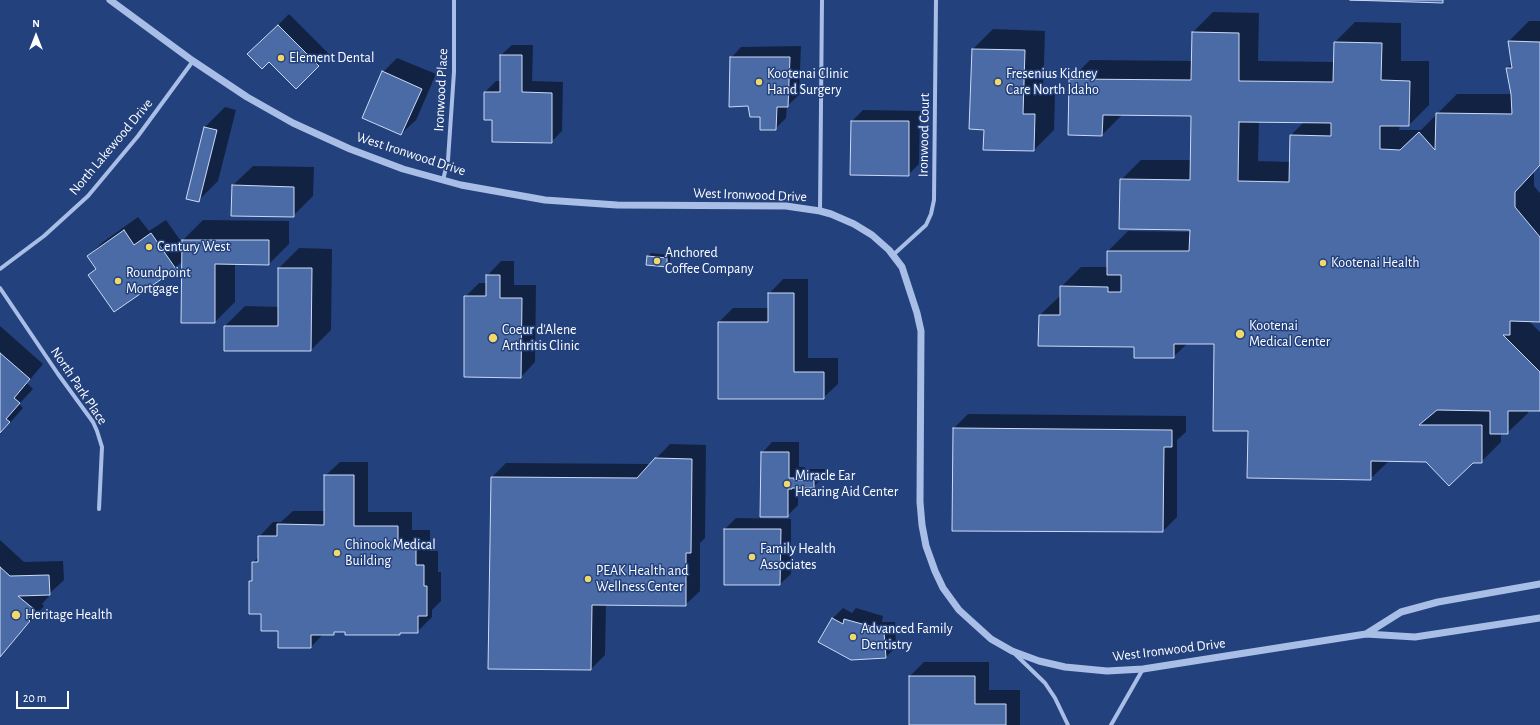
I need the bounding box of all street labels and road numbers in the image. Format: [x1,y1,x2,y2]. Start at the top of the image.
street label: Ironwood Place [430,48,452,132]
street label: Ironwood Court [915,93,933,177]
street label: North Lakewood Drive [66,95,156,199]
street label: West Ironwood Drive [354,128,468,180]
street label: West Ironwood Drive [693,185,807,205]
street label: North Park Place [47,344,111,428]
street label: West Ironwood Drive [1112,635,1226,665]

